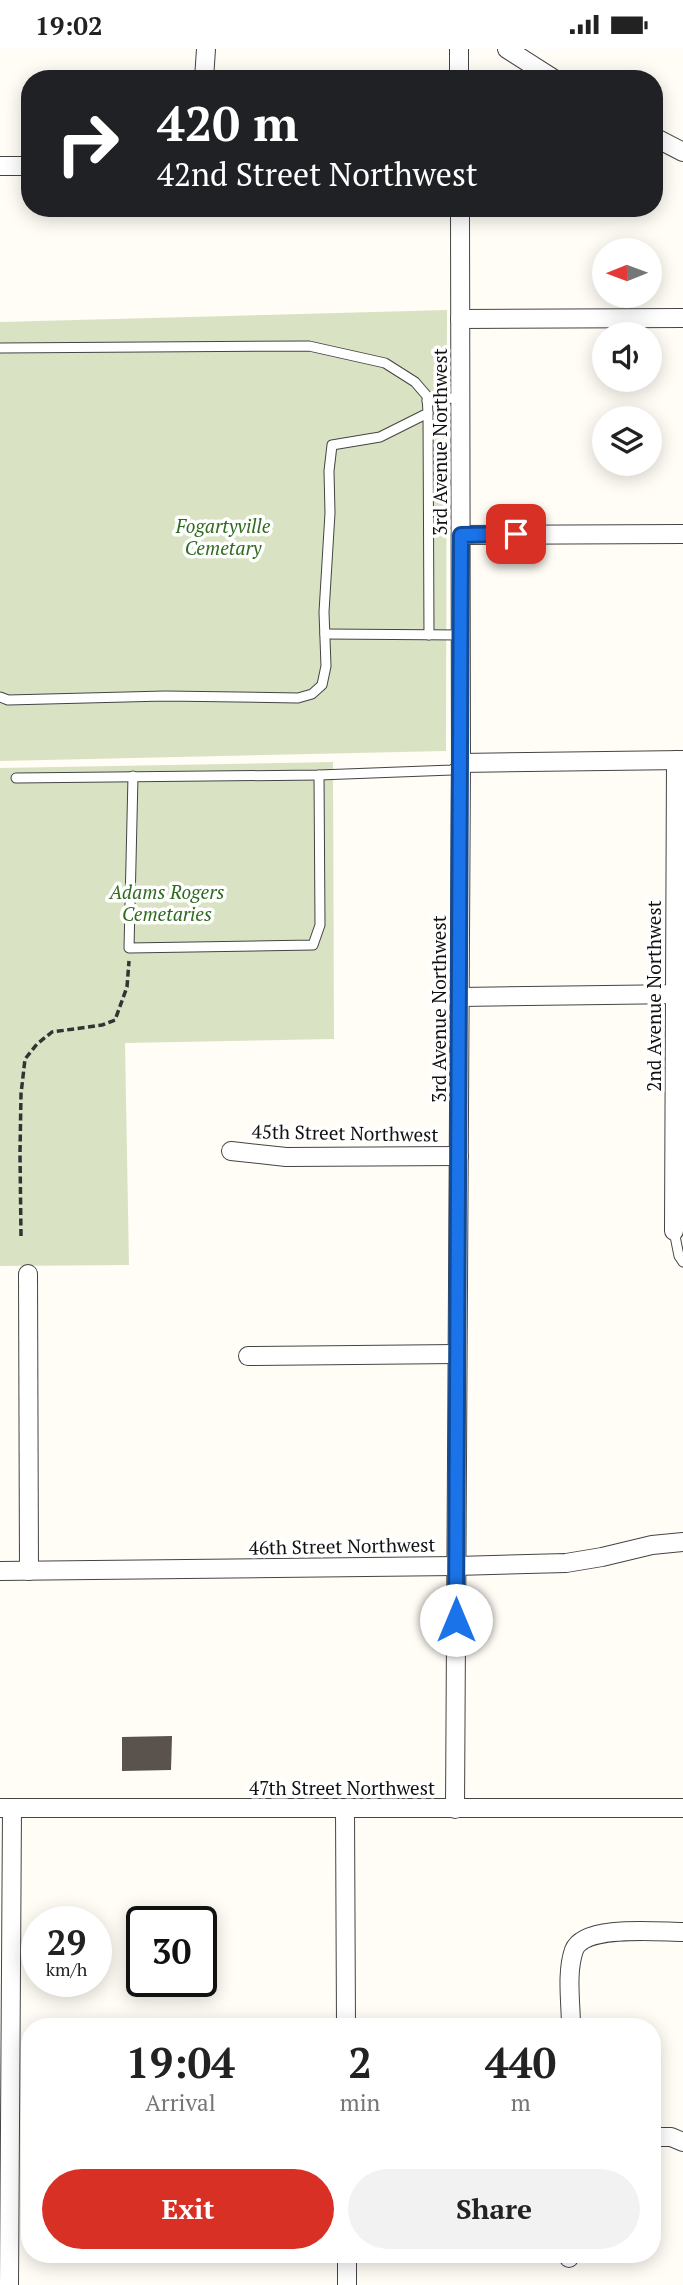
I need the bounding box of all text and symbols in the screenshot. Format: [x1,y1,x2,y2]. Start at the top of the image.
text: 19:02 [35,8,103,42]
text: 420 m [157,90,299,155]
icon: right [42,98,133,189]
text: 42nd Street Northwest [157,153,478,195]
north arrow [592,238,662,308]
map controls [592,238,662,476]
button: sound [592,322,662,392]
street label: 3rd Avenue Northwest [427,348,452,536]
button: layers [592,406,662,476]
pin [486,504,546,564]
park label: Fogartyville Cemetary [175,513,271,560]
icon: arrive [497,515,535,553]
park label: Adams Rogers Cemetaries [109,879,225,926]
street label: 2nd Avenue Northwest [641,900,666,1092]
street label: 3rd Avenue Northwest [426,915,451,1103]
street label: 45th Street Northwest [251,1118,439,1147]
street label: 46th Street Northwest [248,1531,436,1560]
position arrow [419,1583,493,1657]
street label: 47th Street Northwest [249,1775,435,1800]
speed limit sign: 30 [126,1906,217,1997]
text: 29 [47,1919,86,1965]
text: km/h [46,1957,87,1981]
text: 19:04 [126,2034,235,2090]
text: 2 [348,2034,372,2090]
text: 440 [485,2034,556,2090]
text: Arrival [145,2087,216,2118]
text: min [340,2087,380,2118]
text: m [511,2087,531,2118]
button: Exit [42,2169,334,2249]
button: Share [348,2169,640,2249]

